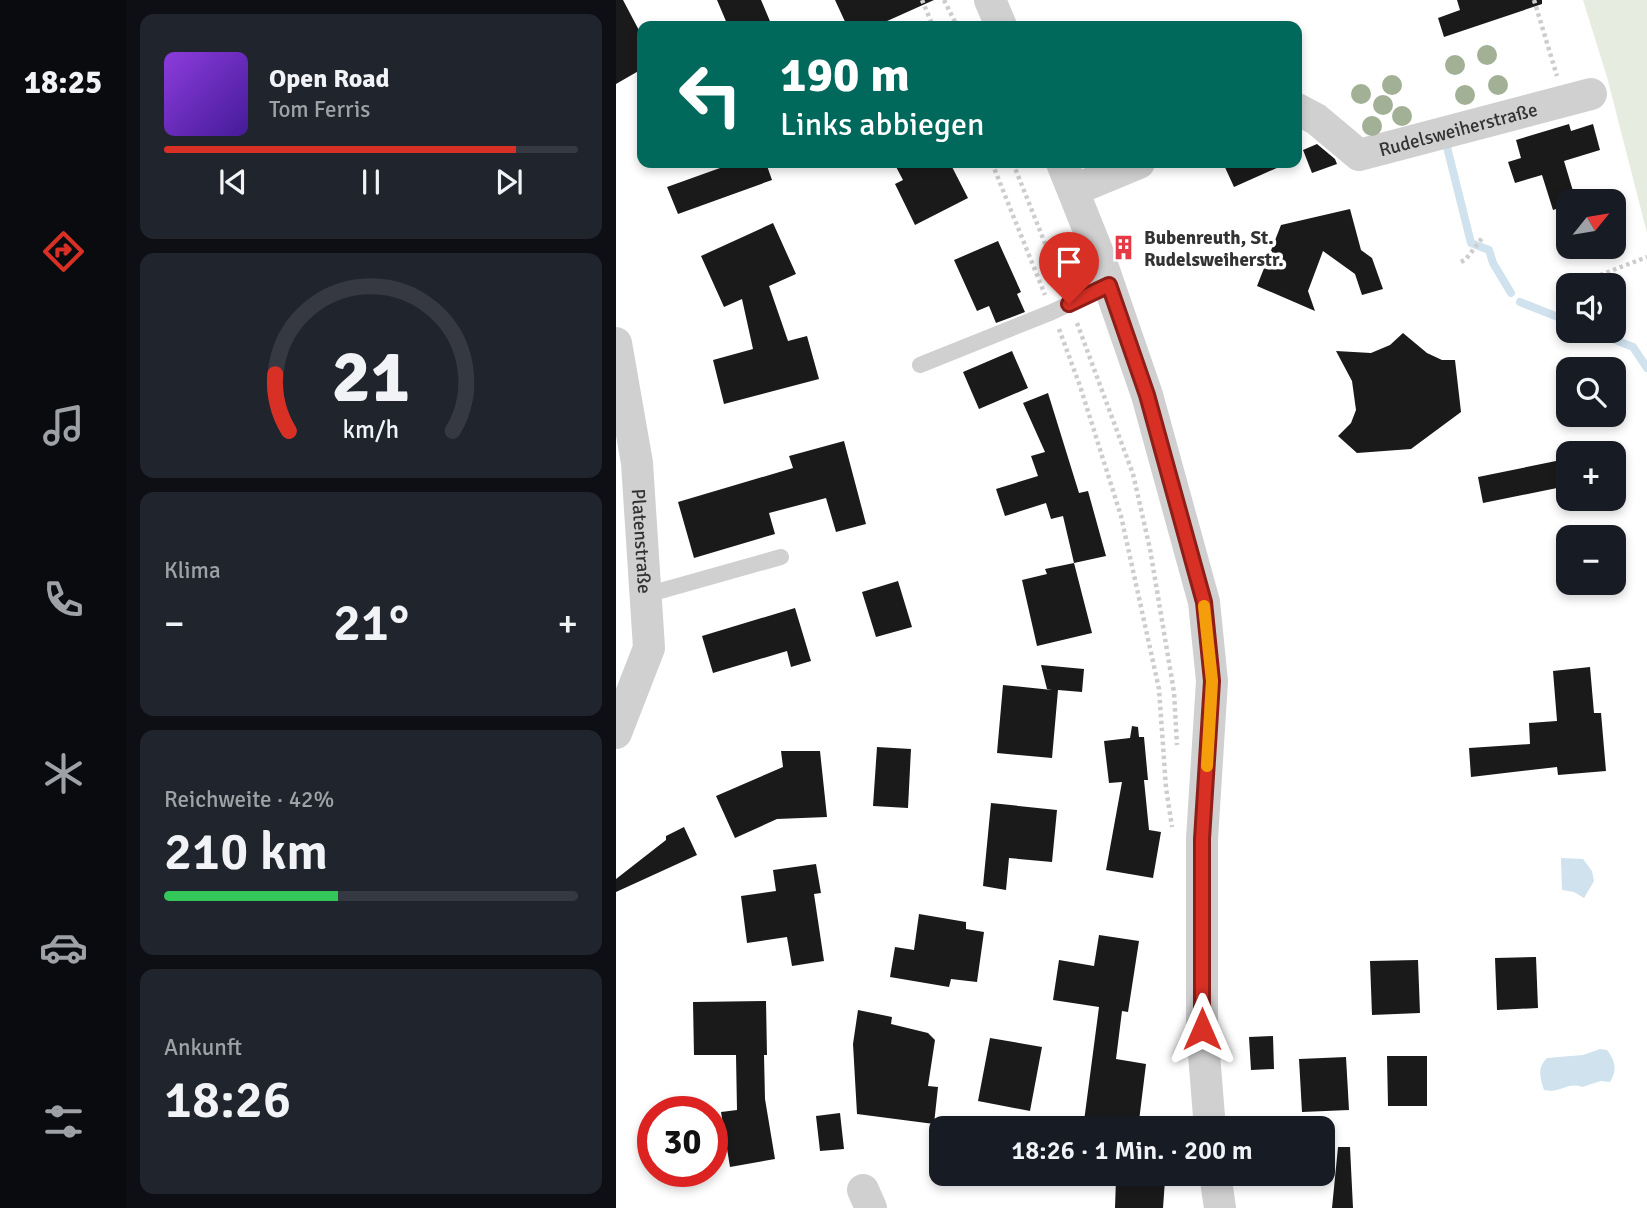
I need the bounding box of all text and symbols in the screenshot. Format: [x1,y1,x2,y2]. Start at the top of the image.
text: 190 m [780,45,910,105]
icon: left [665,49,756,140]
text: 18:25 [24,63,102,102]
text: Open Road [269,63,390,95]
text: Tom Ferris [269,95,370,124]
street label: Rudelsweiherstraße [1377,98,1540,162]
text: Links abbiegen [780,105,984,144]
icon: previous [214,163,252,201]
icon: pause [352,163,390,201]
icon: next [490,163,528,201]
north arrow [1556,189,1626,259]
map controls [1556,189,1626,595]
place label: Bubenreuth, St. Rudelsweiherstr. [1144,226,1284,272]
icon: directions [39,227,88,276]
pin [1039,232,1099,304]
building icon: Bubenreuth, St. Rudelsweiherstr. [1110,234,1138,262]
icon: arrive [1050,243,1088,281]
button: sound [1556,273,1626,343]
text: 21 [332,334,410,423]
button: search [1556,357,1626,427]
icon: music [39,401,88,450]
text: km/h [343,414,399,445]
button: + [1556,441,1626,511]
street label: Platenstraße [626,488,656,594]
button: − [1556,525,1626,595]
text: Klima [164,556,221,585]
icon: phone [39,575,88,624]
text: 21° [333,591,409,655]
text: − [164,600,185,647]
text: + [557,600,578,647]
icon: climate [39,749,88,798]
text: Reichweite · 42% [164,785,334,814]
text: 210 km [164,820,328,884]
icon: car [39,923,88,972]
position arrow [1165,992,1239,1066]
text: Ankunft [164,1033,242,1062]
text: 18:26 [164,1068,291,1132]
speed limit sign: 30 [637,1096,728,1187]
icon: filters [39,1097,88,1146]
text: 18:26 · 1 Min. · 200 m [1011,1135,1253,1167]

